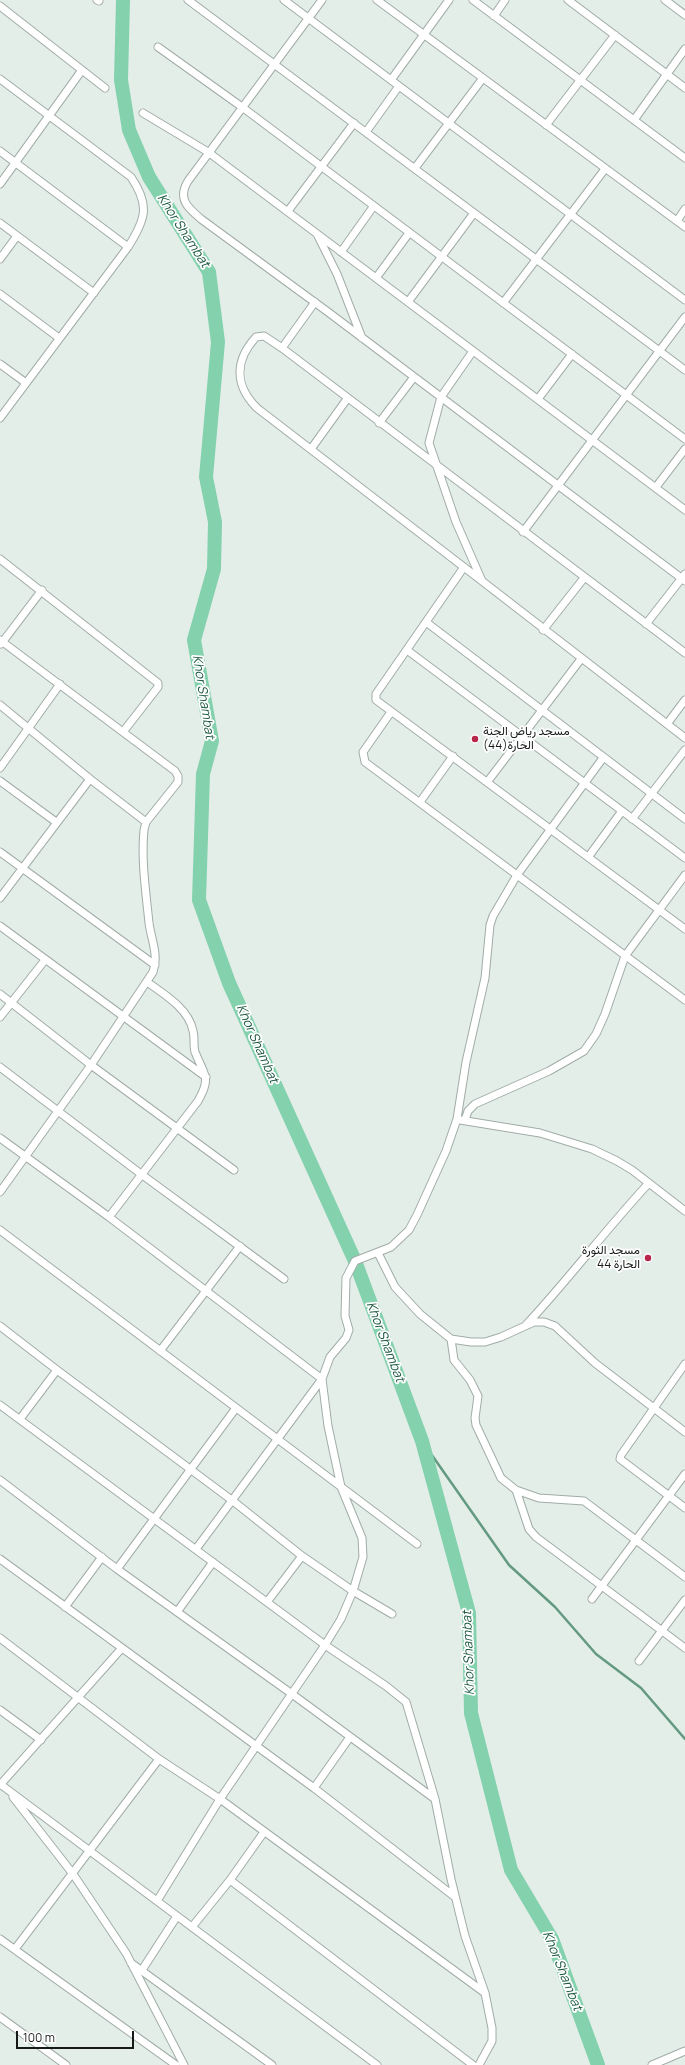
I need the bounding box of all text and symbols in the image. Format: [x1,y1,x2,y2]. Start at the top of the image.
water label: Khor Shambat [153,191,213,271]
water label: Khor Shambat [189,654,217,740]
place label: مسجد رياض الجنة الحارة(44) [483,725,570,753]
marker: مسجد رياض الجنة الحارة(44) [470,734,480,744]
water label: Khor Shambat [233,1002,281,1086]
place label: مسجد الثورة الحارة 44 [582,1244,640,1272]
marker: مسجد الثورة الحارة 44 [643,1253,653,1263]
water label: Khor Shambat [363,1300,407,1384]
water label: Khor Shambat [460,1610,478,1696]
water label: Khor Shambat [539,1929,585,2013]
scale bar [18,2023,136,2049]
text: 100 m [23,2029,55,2046]

